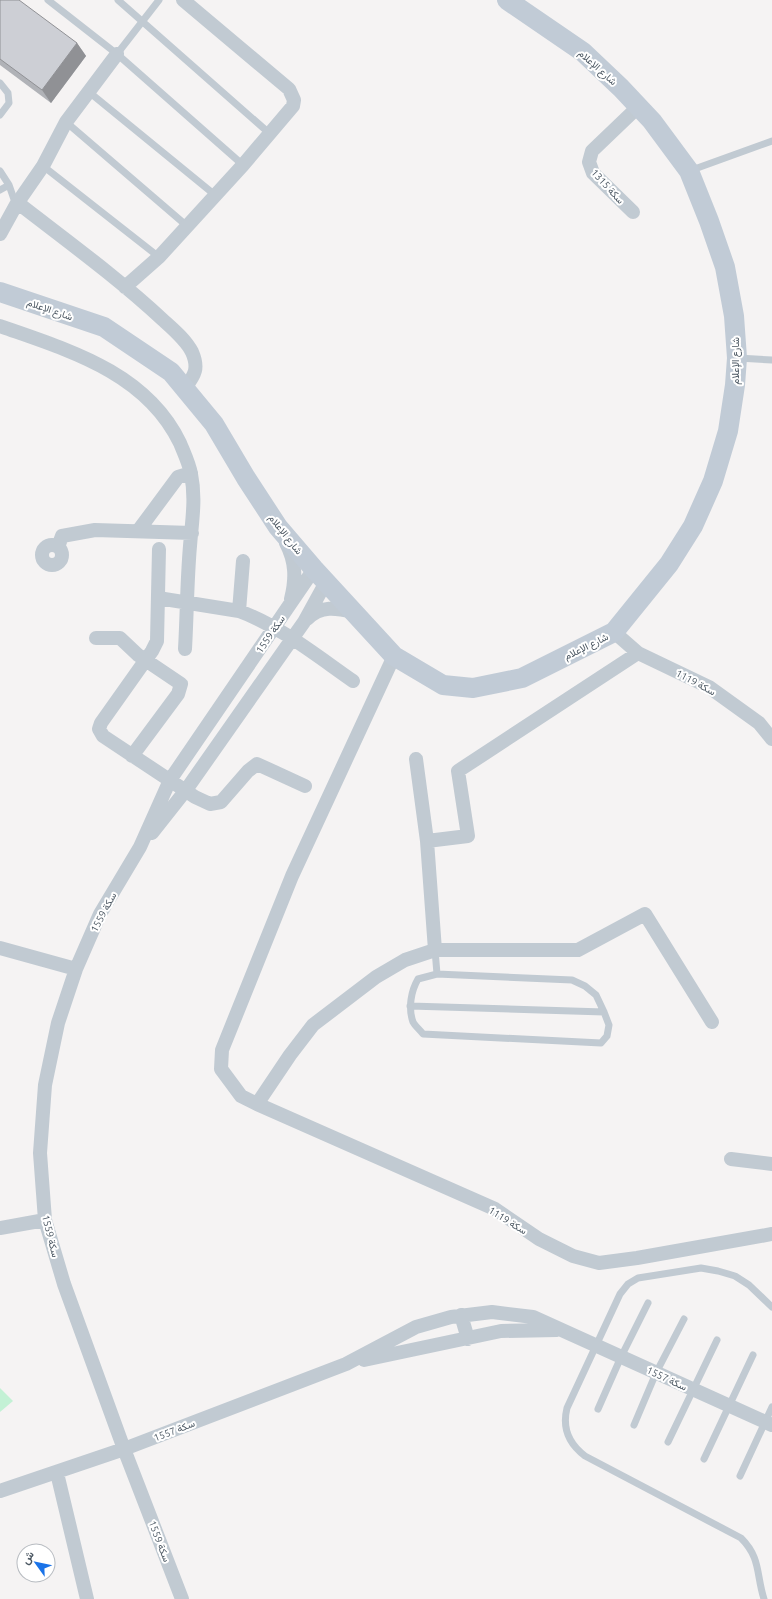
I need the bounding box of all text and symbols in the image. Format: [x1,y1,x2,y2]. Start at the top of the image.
street label: شارع الإعلام [576,47,619,88]
street label: سكة 1315 [589,167,626,206]
street label: شارع الإعلام [25,297,74,323]
street label: شارع الإعلام [730,337,742,385]
street label: شارع الإعلام [266,512,305,557]
street label: سكة 1559 [254,613,287,655]
street label: شارع الإعلام [562,631,611,663]
street label: سكة 1119 [674,667,717,697]
street label: سكة 1559 [88,891,118,934]
street label: سكة 1119 [487,1204,529,1237]
street label: سكة 1559 [40,1214,61,1258]
street label: سكة 1557 [645,1364,689,1393]
street label: سكة 1557 [152,1418,196,1443]
street label: سكة 1559 [147,1519,172,1563]
north arrow [16,1543,56,1583]
text: ش [19,1549,37,1567]

